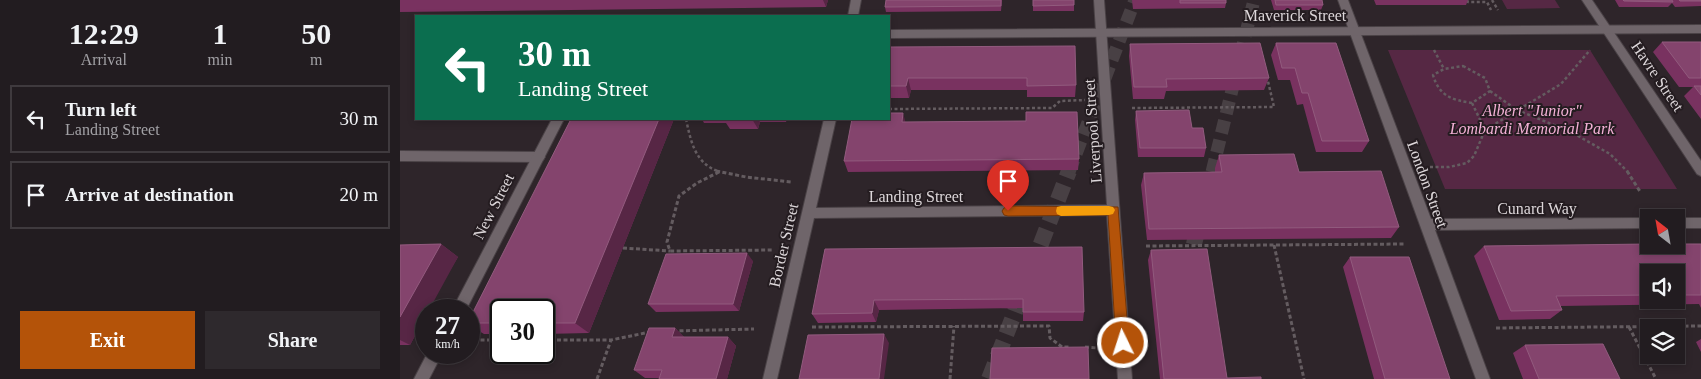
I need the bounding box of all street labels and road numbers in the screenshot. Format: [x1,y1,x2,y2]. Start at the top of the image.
street label: Maverick Street [1244,7,1347,24]
street label: Havre Street [1628,38,1687,115]
street label: Liverpool Street [1080,78,1106,184]
street label: London Street [1404,138,1451,230]
street label: New Street [470,170,518,242]
street label: Landing Street [869,188,964,206]
street label: Cunard Way [1497,200,1577,218]
street label: Border Street [766,201,802,289]

